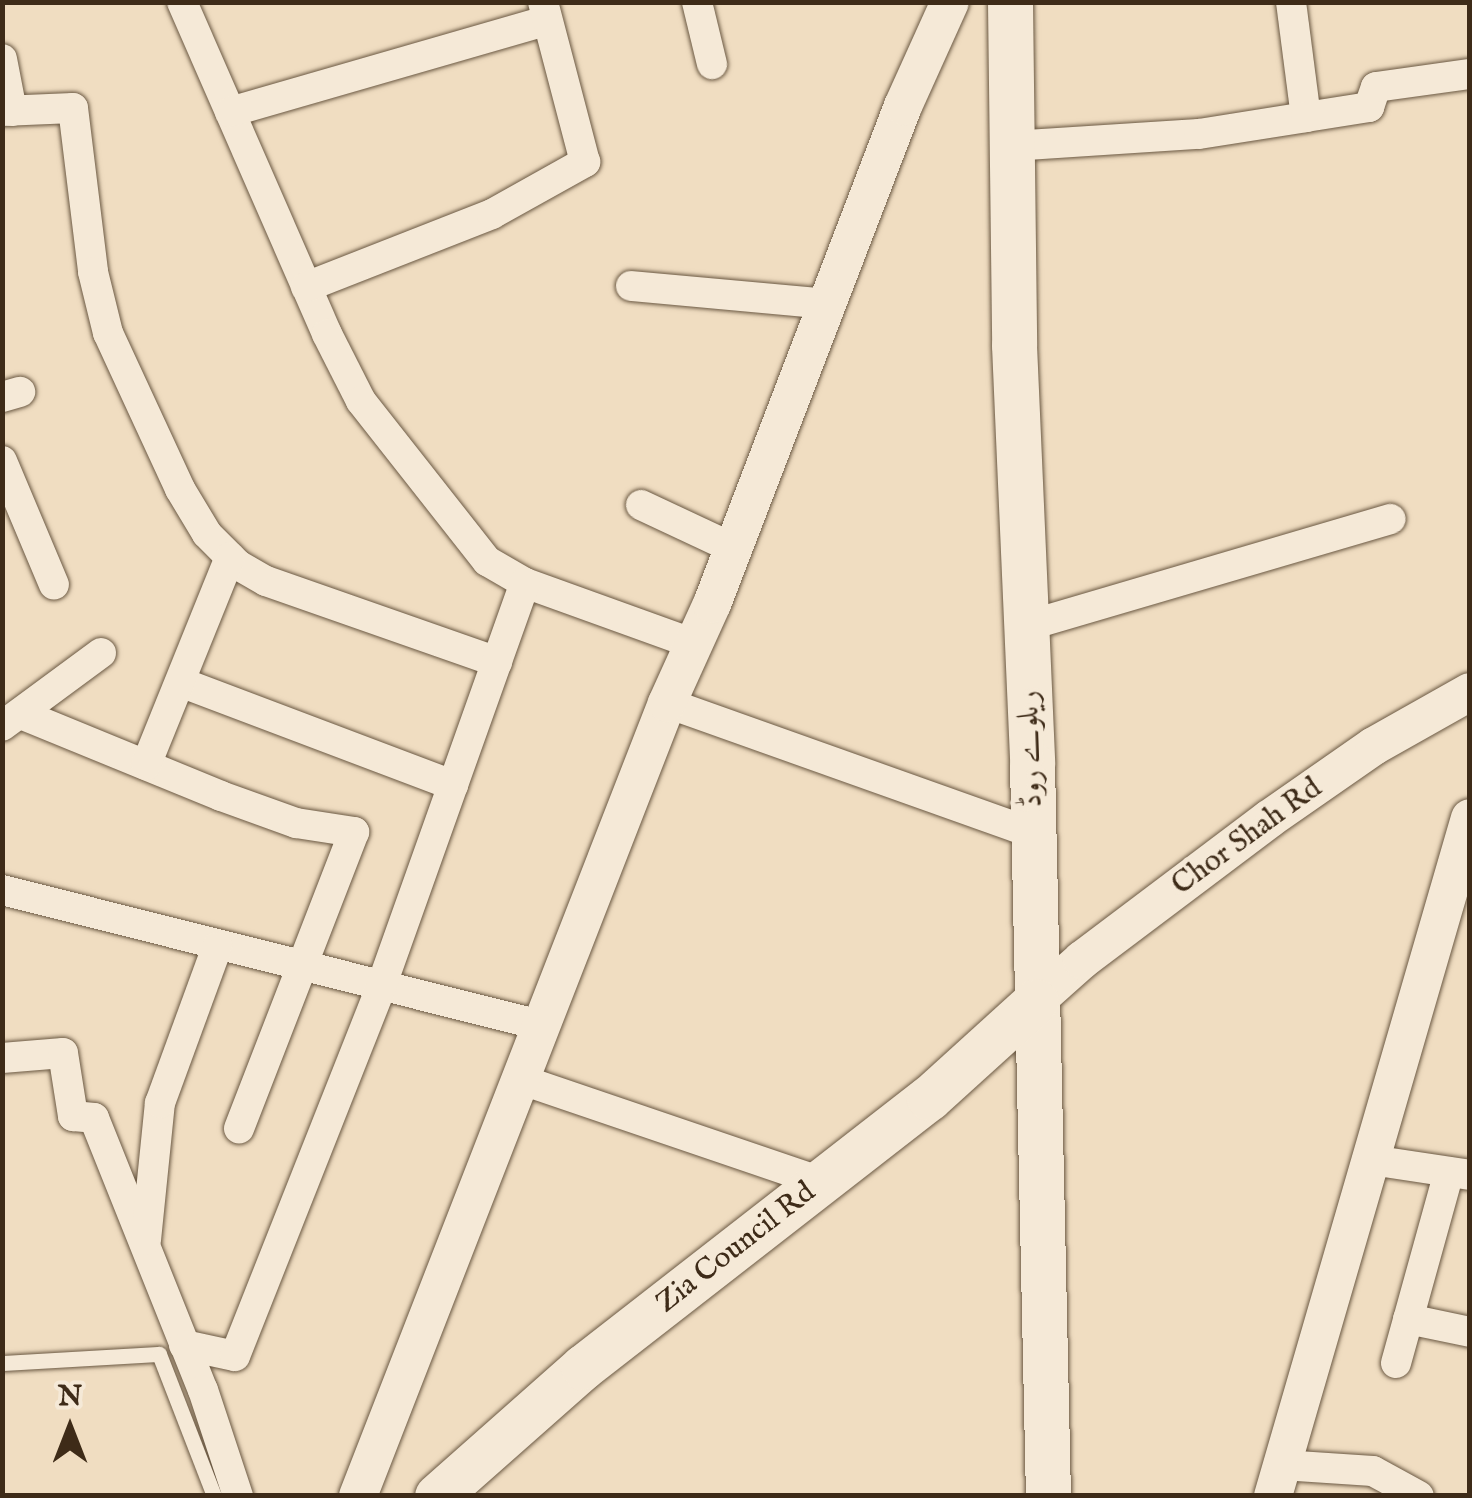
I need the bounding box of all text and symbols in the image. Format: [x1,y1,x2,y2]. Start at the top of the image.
street label: ریلوے روڈ [1011,690,1051,808]
street label: Chor Shah Rd [1165,771,1329,903]
street label: Zia Council Rd [649,1175,823,1321]
north arrow [20,1378,120,1478]
text: N [58,1380,82,1415]

